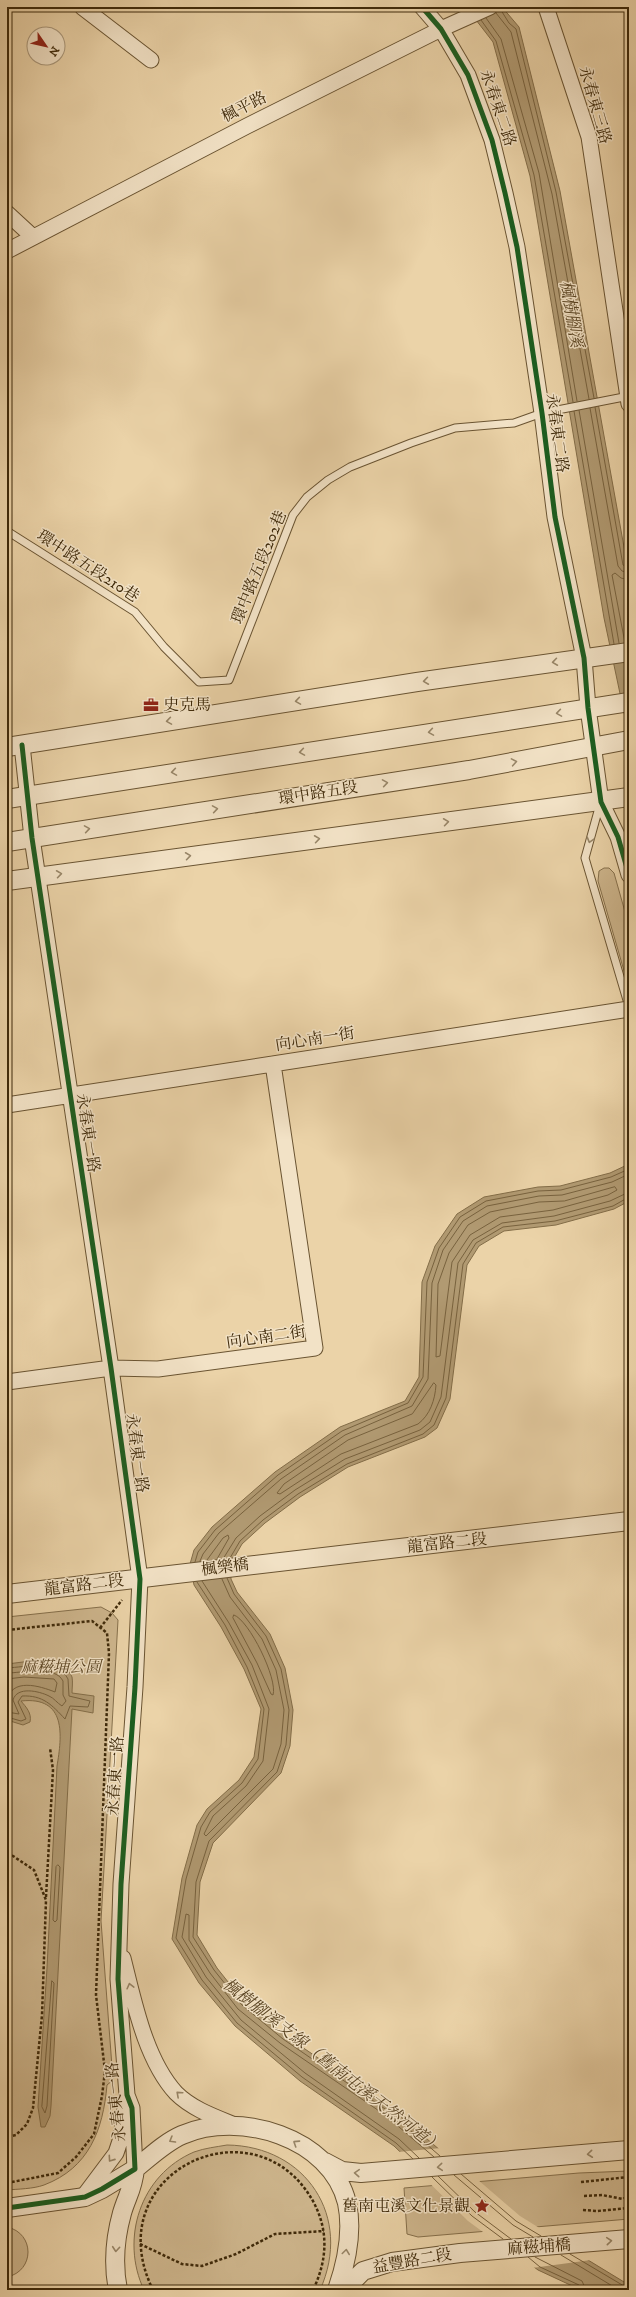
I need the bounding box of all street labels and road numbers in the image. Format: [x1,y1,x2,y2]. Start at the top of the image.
street label: 永春東三路 [574,64,616,146]
street label: 永春東二路 [476,67,520,149]
street label: 楓平路 [218,87,270,127]
street label: 永春東二路 [542,392,572,474]
street label: 環中路五段202巷 [227,507,291,627]
street label: 環中路五段210巷 [33,525,143,607]
street label: 環中路五段 [277,777,359,809]
street label: 向心南一街 [274,1023,356,1055]
street label: 永春東一路 [72,1092,104,1174]
street label: 向心南二街 [225,1322,307,1352]
street label: 永春東一路 [122,1412,152,1494]
street label: 龍富路二段 [406,1529,488,1557]
street label: 楓樂橋 [200,1554,250,1580]
street label: 龍富路二段 [43,1570,125,1600]
street label: 永春東一路 [102,1735,128,1817]
street label: 永春東一路 [102,2061,130,2143]
street label: 麻糍埔橋 [506,2235,572,2259]
street label: 益豐路二段 [371,2244,453,2278]

